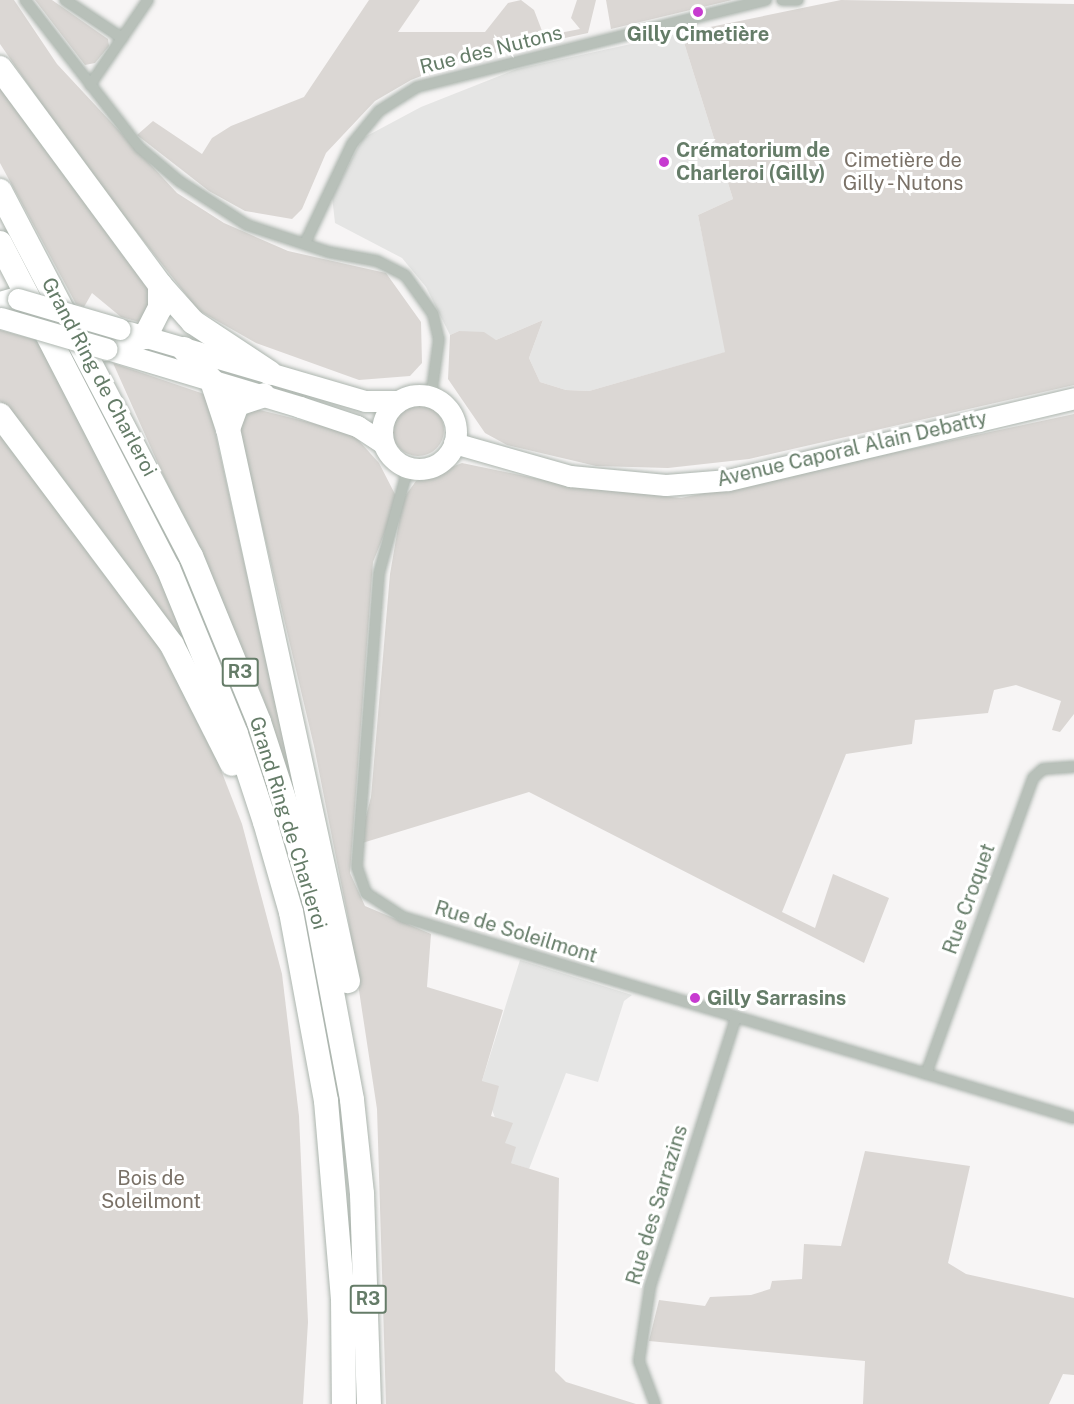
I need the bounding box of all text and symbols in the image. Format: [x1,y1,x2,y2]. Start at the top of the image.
marker: Gilly Cimetière [691,5,705,19]
street label: Rue des Nutons [417,21,565,79]
place label: Gilly Cimetière [627,22,769,46]
place label: Crématorium de Charleroi (Gilly) [676,138,830,185]
park label: Cimetière de Gilly - Nutons [840,148,966,195]
marker: Crématorium de Charleroi (Gilly) [657,155,671,169]
street label: Grand Ring de Charleroi [36,273,162,481]
street label: Avenue Caporal Alain Debatty [715,406,989,492]
road number: R3 [220,657,260,687]
street label: Grand Ring de Charleroi [244,713,332,933]
street label: Rue Croquet [938,840,1000,958]
street label: Rue de Soleilmont [431,896,601,968]
place label: Gilly Sarrasins [707,986,846,1010]
marker: Gilly Sarrasins [688,991,702,1005]
street label: Rue des Sarrazins [621,1122,693,1288]
park label: Bois de Soleilmont [101,1167,201,1214]
road number: R3 [348,1284,388,1314]

